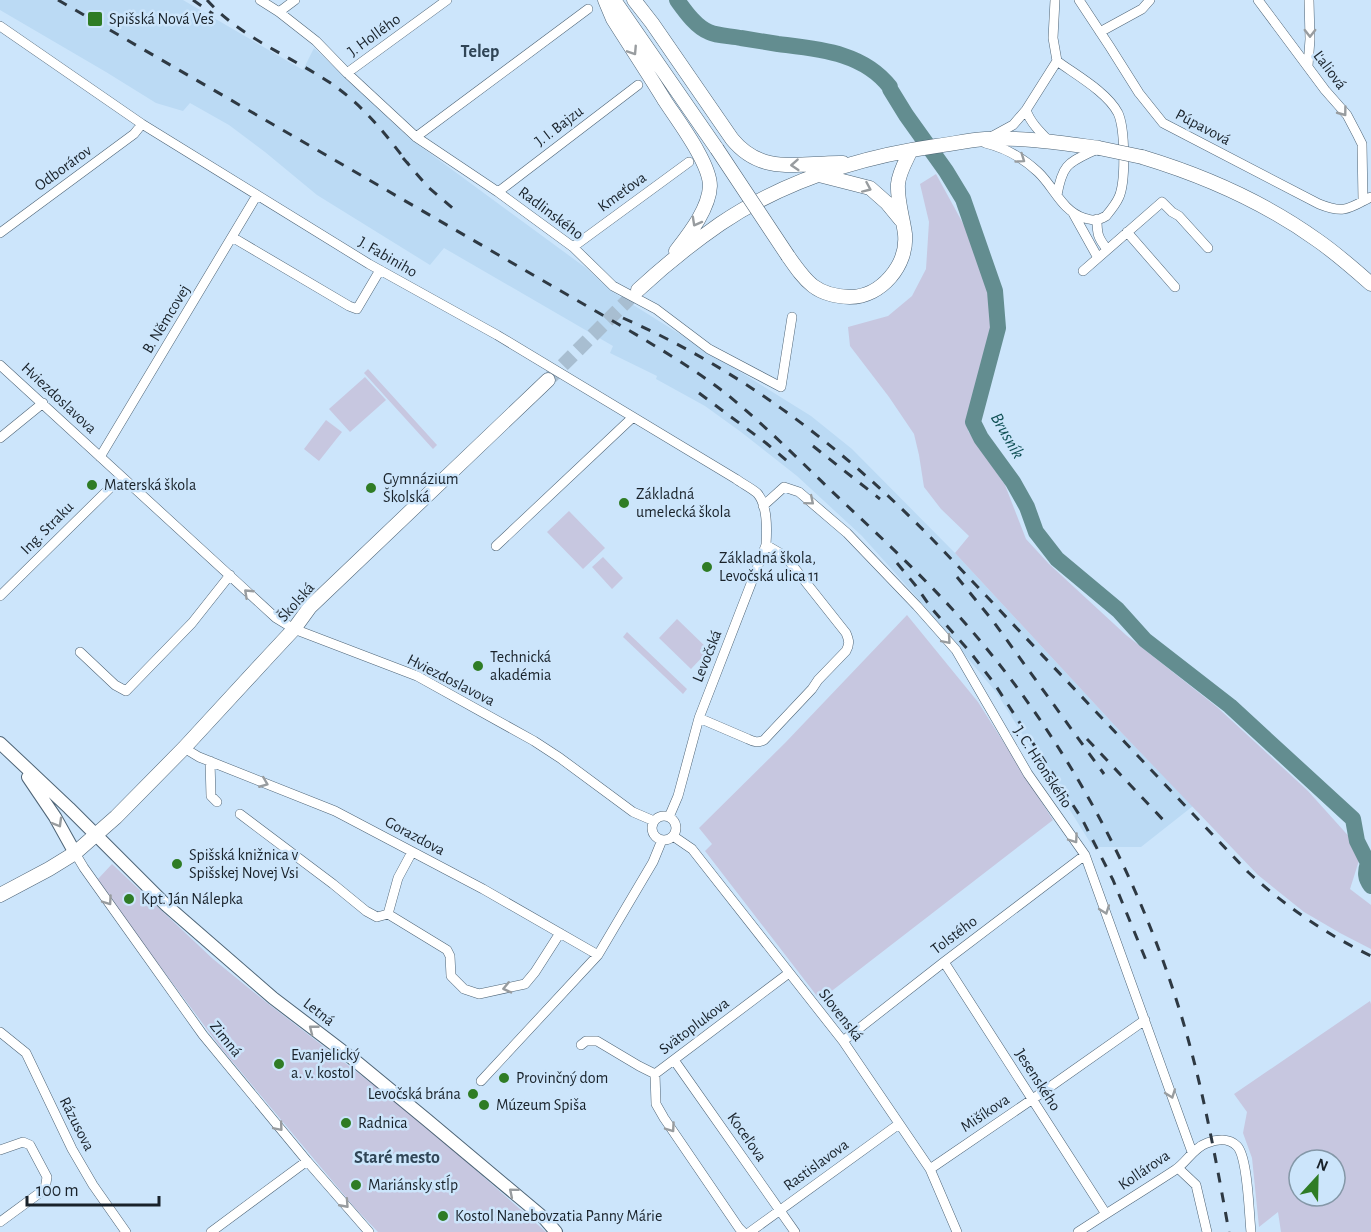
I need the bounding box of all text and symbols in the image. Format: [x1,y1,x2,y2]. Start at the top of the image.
marker: Spišská Nová Ves [86,10,104,28]
place label: Spišská Nová Ves [109,11,214,27]
street label: J. Hollého [345,11,403,59]
one-way arrow [1304,28,1316,37]
district label: Telep [461,43,499,61]
one-way arrow [626,45,638,55]
street label: Ľaliová [1310,48,1350,92]
street label: J. I. Bajzu [532,103,587,150]
one-way arrow [1336,105,1347,116]
street label: Púpavová [1173,106,1233,148]
street label: Odborárov [32,142,95,194]
one-way arrow [1015,152,1026,163]
one-way arrow [791,158,800,171]
street label: Kmeťova [595,169,649,215]
one-way arrow [860,181,871,193]
street label: Radlinského [516,183,587,243]
one-way arrow [692,215,703,226]
street label: J. Fabiniho [356,234,420,280]
street label: B. Němcovej [139,282,194,357]
street label: Hviezdoslavova [18,359,100,437]
water label: Brusník [987,410,1027,462]
place label: Gymnázium Školská [383,471,459,505]
place label: Materská škola [104,477,196,493]
marker: Materská škola [85,478,99,492]
marker: Gymnázium Školská [364,481,378,495]
place label: Základná umelecká škola [636,486,731,520]
one-way arrow [803,494,814,505]
marker: Základná umelecká škola [617,496,631,510]
street label: Ing. Straku [18,499,76,557]
place label: Základná škola, Levočská ulica 11 [719,550,819,584]
marker: Základná škola, Levočská ulica 11 [700,560,714,574]
street label: Školská [273,578,318,625]
one-way arrow [245,589,256,600]
street label: Levočská [689,628,725,684]
one-way arrow [939,633,950,644]
place label: Technická akadémia [490,649,551,683]
street label: Hviezdoslavova [405,651,497,709]
marker: Technická akadémia [471,659,485,673]
street label: J. C. Hronského [1011,723,1075,811]
one-way arrow [258,776,269,788]
street label: Gorazdova [382,814,448,858]
one-way arrow [51,817,63,827]
one-way arrow [1067,833,1078,844]
place label: Spišská knižnica v Spišskej Novej Vsi [189,847,299,882]
marker: Spišská knižnica v Spišskej Novej Vsi [170,857,184,871]
place label: Kpt. Ján Nálepka [141,891,243,907]
marker: Kpt. Ján Nálepka [122,892,136,906]
one-way arrow [101,895,112,906]
one-way arrow [1098,904,1110,915]
street label: Tolstého [928,913,980,957]
one-way arrow [502,981,512,994]
street label: Slovenská [816,986,866,1044]
street label: Letná [300,995,338,1029]
street label: Svätoplukova [656,995,732,1057]
street label: Zimná [207,1018,245,1060]
one-way arrow [309,1025,320,1036]
street label: Jesenského [1012,1046,1064,1114]
place label: Evanjelický a. v. kostol [291,1047,360,1081]
marker: Evanjelický a. v. kostol [272,1057,286,1071]
place label: Provinčný dom [516,1070,608,1087]
marker: Provinčný dom [497,1071,511,1085]
place label: Levočská brána [368,1086,461,1102]
marker: Levočská brána [466,1087,480,1101]
one-way arrow [1164,1088,1177,1099]
street label: Mišíkova [958,1091,1012,1135]
street label: Rázusova [57,1094,97,1154]
place label: Múzeum Spiša [496,1097,587,1113]
marker: Múzeum Spiša [477,1098,491,1112]
street label: Koceľova [724,1109,770,1165]
place label: Radnica [358,1115,408,1131]
marker: Radnica [339,1116,353,1130]
one-way arrow [272,1120,283,1131]
one-way arrow [664,1121,675,1132]
street label: Rastislavova [781,1136,851,1194]
street label: Kollárova [1115,1147,1173,1193]
north arrow [1287,1148,1347,1208]
district label: Staré mesto [354,1149,440,1167]
text: N [1314,1156,1330,1175]
scale bar [27,1169,159,1207]
place label: Mariánsky stĺp [368,1174,458,1194]
marker: Mariánsky stĺp [349,1178,363,1192]
text: 100 m [36,1182,79,1200]
one-way arrow [509,1188,520,1199]
one-way arrow [338,1197,349,1208]
place label: Kostol Nanebovzatia Panny Márie [455,1208,662,1225]
marker: Kostol Nanebovzatia Panny Márie [436,1209,450,1223]

